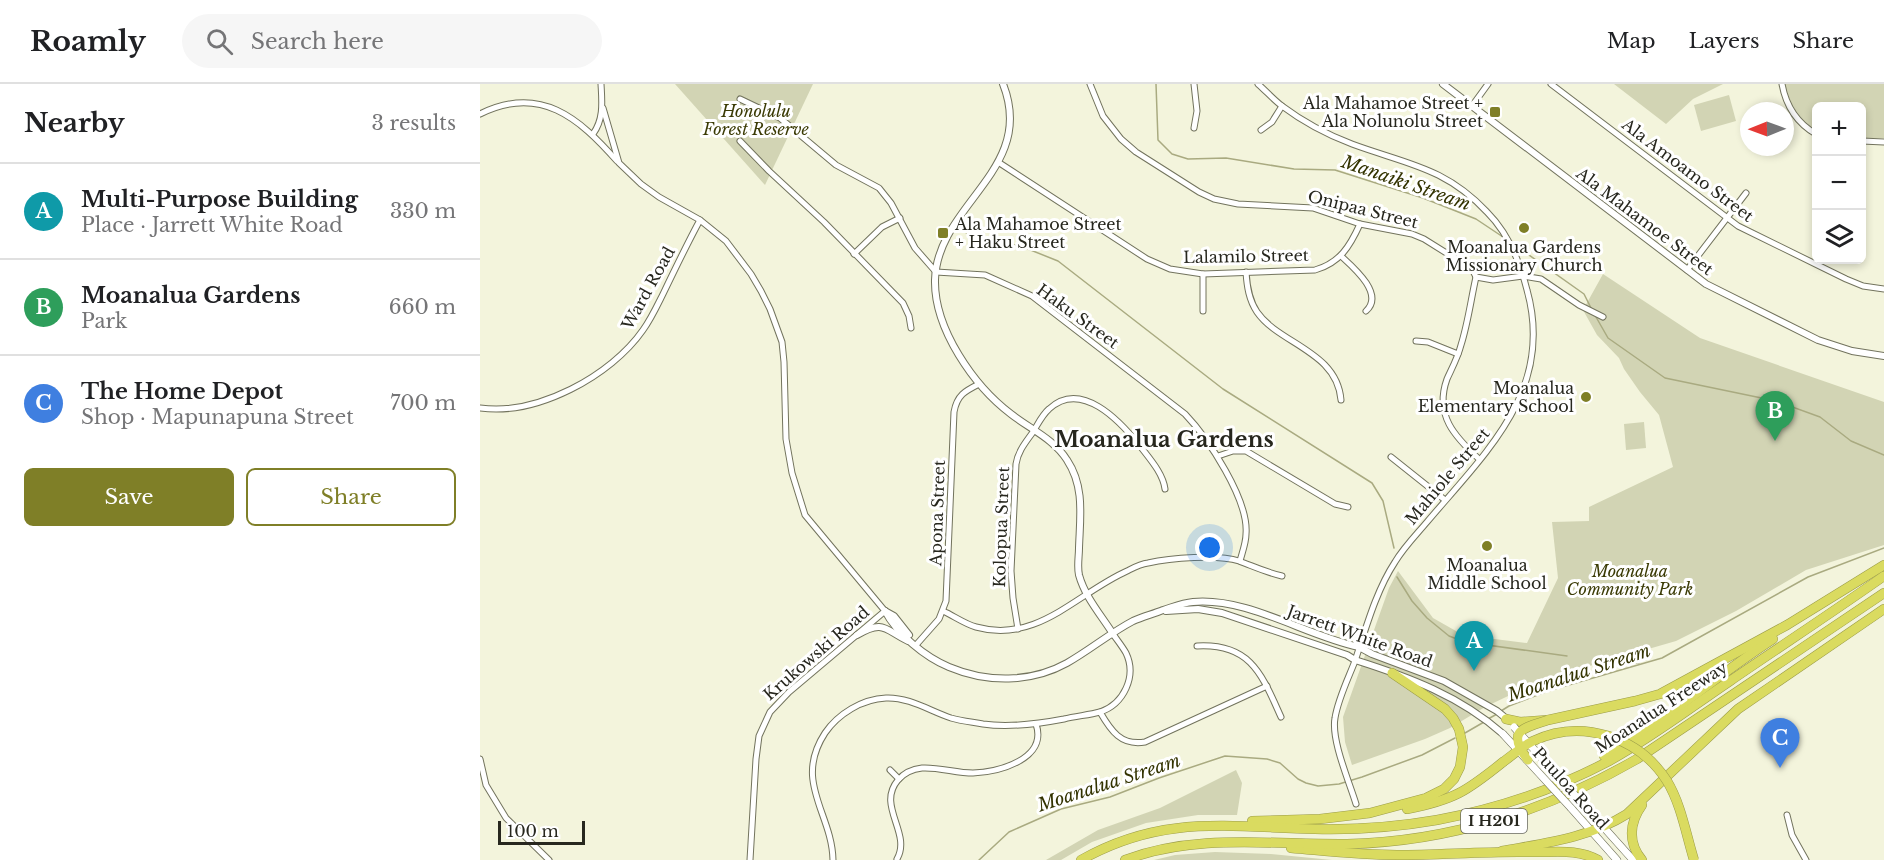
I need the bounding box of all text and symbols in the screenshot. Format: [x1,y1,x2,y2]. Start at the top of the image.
search box [182,14,602,68]
text: Roamly [30,24,146,59]
icon: search [203,25,236,58]
text: Search here [251,28,384,55]
text: Map [1607,28,1656,54]
text: Layers [1689,28,1760,54]
text: Share [1793,28,1854,54]
place label: Ala Mahamoe Street + Ala Nolunolu Street [1302,93,1483,131]
park label: Honolulu Forest Reserve [702,101,810,139]
north arrow [1740,102,1794,156]
map controls [1812,102,1866,264]
button: + [1812,102,1866,156]
marker: Ala Mahamoe Street + Ala Nolunolu Street [1488,105,1502,119]
text: Nearby [24,107,125,139]
text: 3 results [372,111,456,135]
street label: Ala Amoamo Street [1618,113,1758,226]
water label: Manaiki Stream [1338,150,1474,215]
button: − [1812,156,1866,210]
street label: Ala Mahamoe Street [1572,162,1718,279]
text: Multi-Purpose Building [81,186,358,213]
street label: Onipaa Street [1306,186,1420,232]
text: A [35,199,52,223]
text: 330 m [390,199,456,223]
button: layers [1812,210,1866,264]
text: Place · Jarrett White Road [81,213,343,237]
place label: Ala Mahamoe Street + Haku Street [954,214,1122,252]
marker: Moanalua Gardens Missionary Church [1517,221,1531,235]
marker: Ala Mahamoe Street + Haku Street [936,226,950,240]
place label: Moanalua Gardens Missionary Church [1446,237,1602,275]
street label: Ward Road [617,243,679,334]
street label: Lalamilo Street [1183,245,1309,267]
street label: Haku Street [1033,279,1123,353]
text: Moanalua Gardens [81,282,300,309]
text: B [36,295,51,319]
text: 660 m [389,295,456,319]
text: Park [81,309,127,333]
text: The Home Depot [81,378,283,405]
place label: Moanalua Elementary School [1418,378,1574,416]
marker: Moanalua Elementary School [1579,390,1593,404]
text: C [35,391,52,415]
text: 700 m [390,391,456,415]
pin: B [1756,392,1794,441]
text: Shop · Mapunapuna Street [81,405,354,429]
street label: Mahiole Street [1401,423,1493,529]
district label: Moanalua Gardens [1054,426,1274,453]
street label: Apona Street [925,460,949,567]
street label: Kolopua Street [989,466,1013,588]
button: Save [24,468,234,526]
button: Share [246,468,456,526]
your location [1195,533,1224,562]
marker: Moanalua Middle School [1480,539,1494,553]
place label: Moanalua Middle School [1427,555,1547,593]
park label: Moanalua Community Park [1567,561,1693,599]
street label: Jarrett White Road [1283,600,1435,672]
street label: Krukowski Road [759,602,873,704]
pin: A [1454,622,1494,671]
water label: Moanalua Stream [1504,639,1654,707]
street label: Moanalua Freeway [1591,656,1732,757]
pin: C [1760,718,1800,768]
street label: Puuloa Road [1529,743,1613,833]
water label: Moanalua Stream [1034,749,1184,817]
road number: I H201 [1461,809,1527,833]
scale bar [498,818,585,846]
text: 100 m [507,821,559,841]

